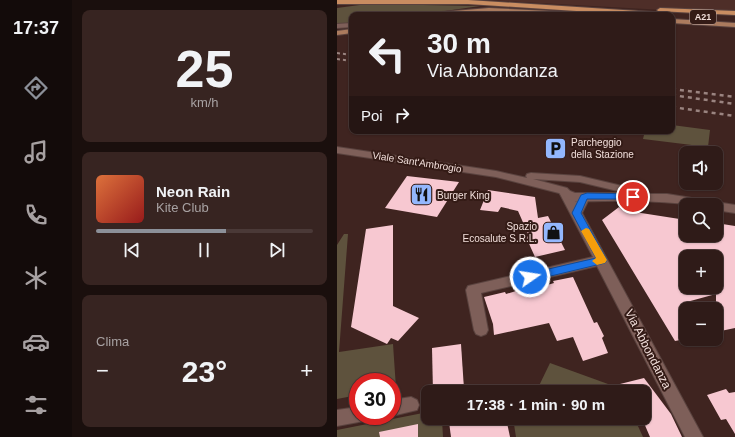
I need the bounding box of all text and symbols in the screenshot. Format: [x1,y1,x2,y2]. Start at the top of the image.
road number: A21 [690,10,716,24]
text: 17:37 [13,18,59,38]
icon: left [361,28,413,80]
text: 30 m [427,28,491,59]
text: 25 [176,40,233,98]
text: Via Abbondanza [427,61,558,81]
icon: directions [22,74,50,102]
text: km/h [190,95,219,110]
icon: right [391,104,413,126]
text: Poi [361,107,383,124]
parking icon: Parcheggio della Stazione [542,135,568,161]
place label: Parcheggio della Stazione [571,137,634,160]
icon: music [22,138,50,166]
map controls [679,146,723,346]
button: sound [679,146,723,190]
street label: Viale Sant'Ambrogio [372,150,463,175]
pin [616,180,650,214]
restaurant icon: Burger King [409,182,435,208]
text: Neon Rain [156,183,230,200]
icon: arrive [622,186,644,208]
place label: Burger King [437,190,490,201]
button: search [679,198,723,242]
text: Kite Club [156,200,209,215]
icon: phone [22,201,50,229]
shop icon: Spazio Ecosalute S.R.L. [540,219,566,245]
place label: Spazio Ecosalute S.R.L. [463,221,537,244]
icon: previous [121,239,143,261]
icon: pause [193,239,215,261]
icon: next [266,239,288,261]
button: + [679,250,723,294]
position arrow [509,256,551,298]
icon: climate [22,264,50,292]
button: − [679,302,723,346]
street label: Via Abbondanza [622,307,674,391]
icon: car [22,328,50,356]
text: Clima [96,334,129,349]
text: 23° [182,355,227,388]
text: − [96,358,109,383]
text: + [300,358,313,383]
speed limit sign: 30 [349,373,401,425]
icon: filters [22,391,50,419]
text: 17:38 · 1 min · 90 m [467,396,605,413]

